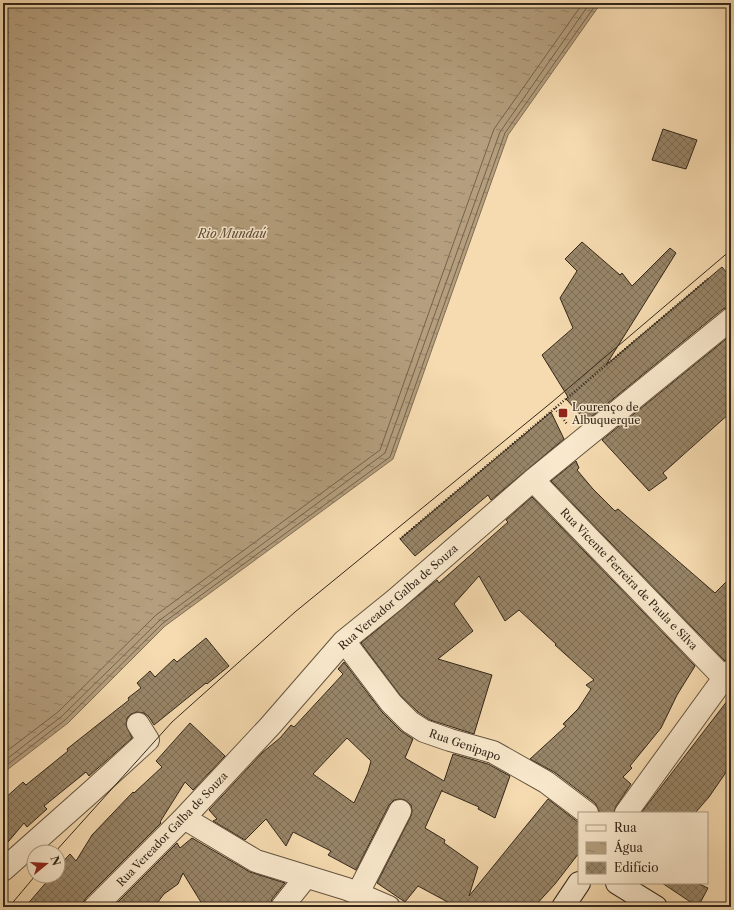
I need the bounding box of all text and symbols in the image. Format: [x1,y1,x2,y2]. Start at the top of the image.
water label: Rio Mundaú [197,226,267,241]
place label: Lourenço de Albuquerque [571,400,640,427]
marker: Lourenço de Albuquerque [557,407,569,419]
street label: Rua Vicente Ferreira de Paula e Silva [557,505,701,653]
street label: Rua Vereador Galba de Souza [335,541,461,653]
street label: Rua Genipapo [427,726,503,764]
street label: Rua Vereador Galba de Souza [114,769,231,889]
legend [578,812,708,884]
text: Rua [614,820,637,835]
text: Água [613,839,644,855]
north arrow [26,844,66,884]
text: N [47,854,64,868]
text: Edifício [614,860,659,875]

